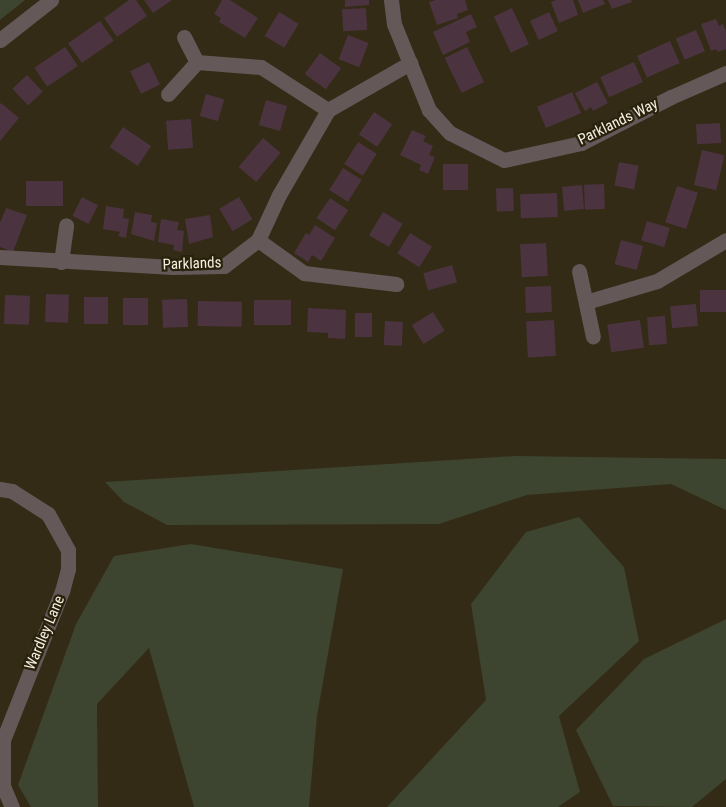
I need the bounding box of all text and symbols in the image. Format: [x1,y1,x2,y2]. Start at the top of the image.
street label: Parklands Way [575,95,661,149]
street label: Parklands [162,254,222,274]
street label: Wardley Lane [21,593,69,673]

